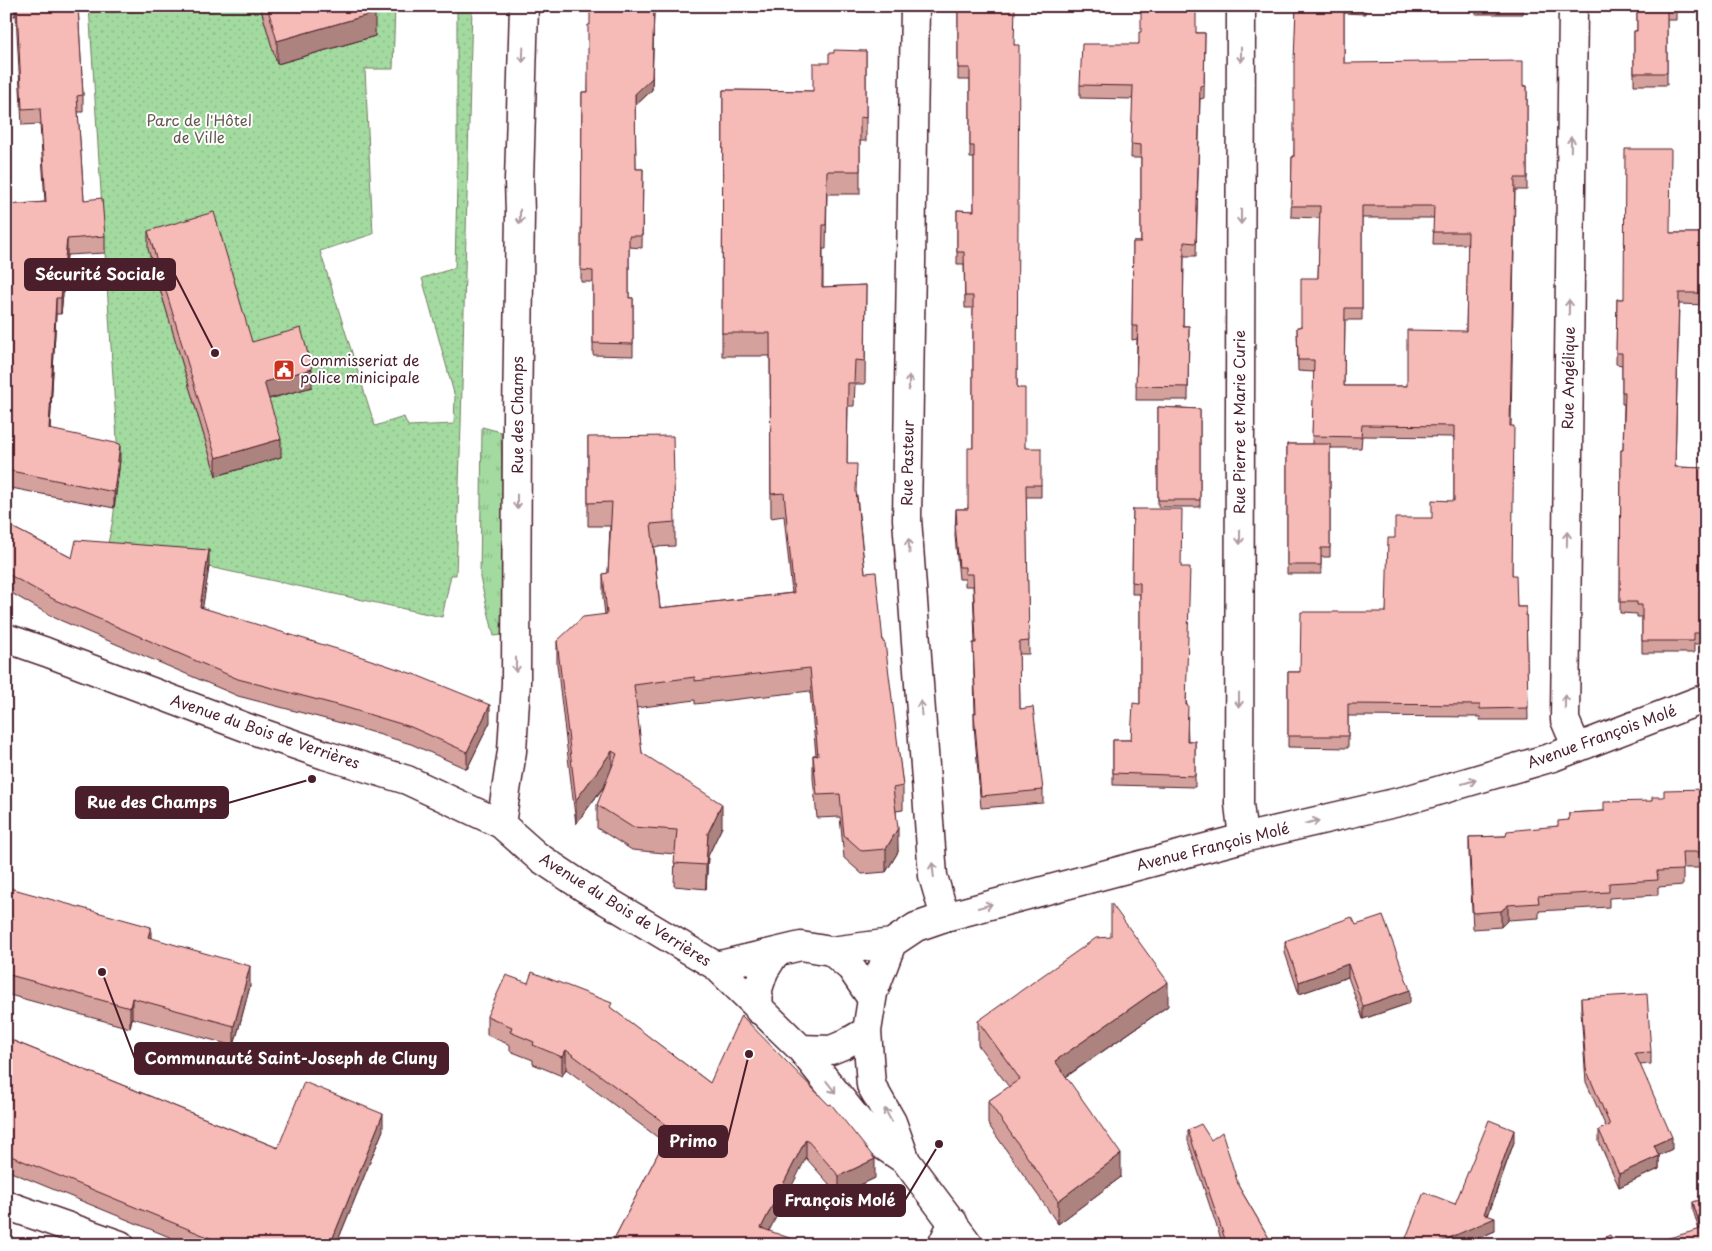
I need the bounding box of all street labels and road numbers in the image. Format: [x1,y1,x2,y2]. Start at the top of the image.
street label: Rue Angélique [1555,326,1580,430]
street label: Rue Pierre et Marie Curie [1227,330,1250,514]
street label: Rue des Champs [505,356,528,474]
street label: Rue Pasteur [894,420,919,506]
street label: Avenue du Bois de Verrières [168,687,363,774]
street label: Avenue François Molé [1524,698,1679,773]
street label: Avenue François Molé [1134,815,1292,876]
street label: Avenue du Bois de Verrières [536,846,716,971]

